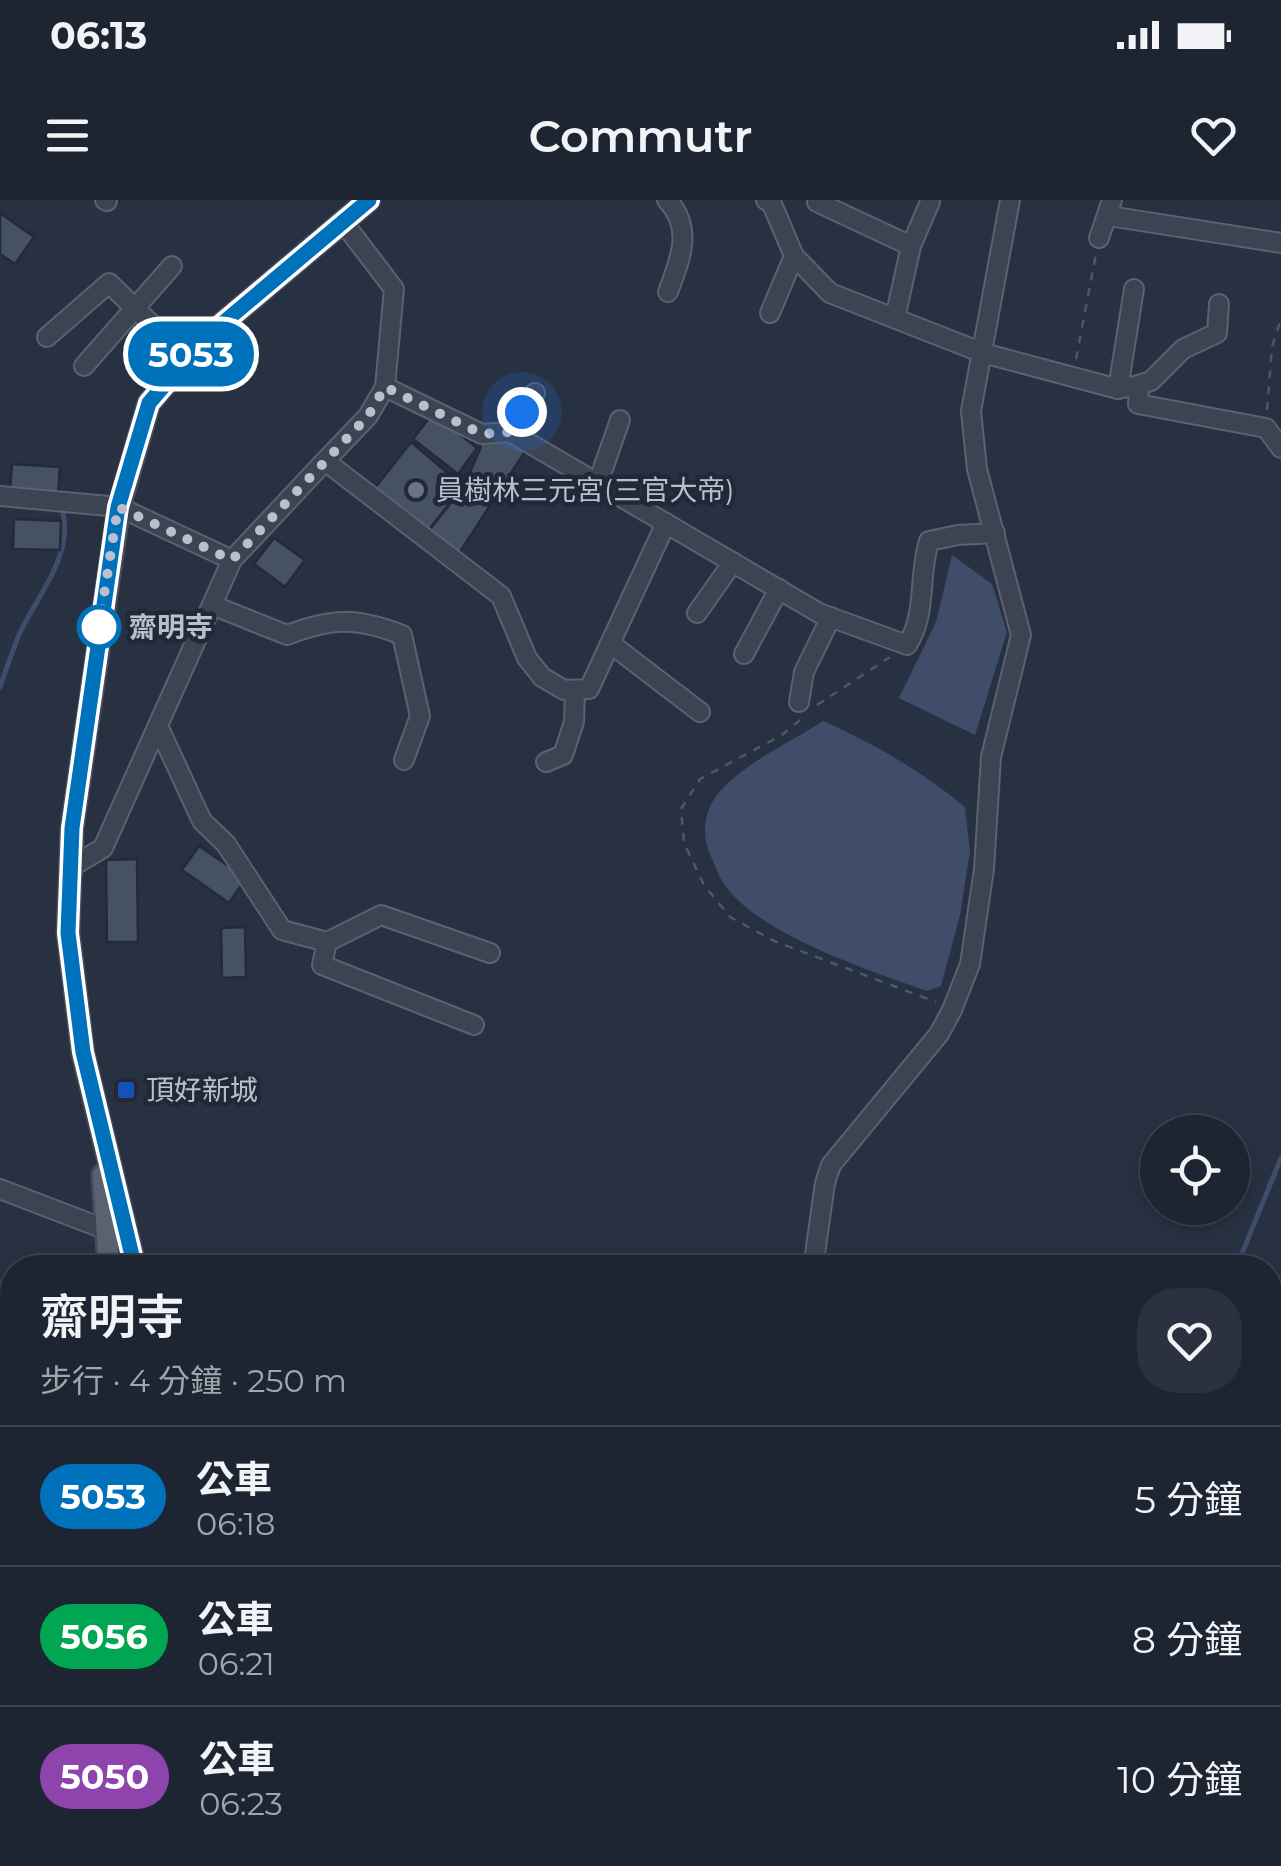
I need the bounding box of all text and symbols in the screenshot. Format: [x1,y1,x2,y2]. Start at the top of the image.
text: 06:13 [50,12,147,59]
icon: menu [40,108,95,163]
text: Commutr [529,108,752,163]
icon: heart [1186,108,1241,163]
line badge: 5053 [121,322,261,386]
text: 5053 [148,333,234,376]
your location [497,387,547,437]
place label: 員樹林三元宮(三官大帝) [436,473,734,507]
marker: 員樹林三元宮(三官大帝) [405,479,427,501]
marker: 齋明寺 [78,606,120,648]
place label: 齋明寺 [129,610,213,644]
place label: 頂好新城 [146,1073,258,1107]
marker: 頂好新城 [115,1079,137,1101]
map controls [1140,1115,1250,1225]
button: locate [1140,1115,1250,1225]
text: 齋明寺 [40,1288,184,1346]
button: heart [1137,1288,1242,1393]
text: 步行 · 4 分鐘 · 250 m [40,1361,347,1400]
text: 公車 [196,1456,272,1503]
text: 5053 [60,1475,146,1518]
text: 5 分鐘 [1135,1476,1242,1523]
text: 06:18 [196,1504,275,1543]
text: 公車 [198,1596,274,1643]
text: 5056 [60,1615,148,1658]
text: 8 分鐘 [1132,1616,1242,1663]
text: 06:21 [198,1644,275,1683]
text: 公車 [199,1736,275,1783]
text: 5050 [60,1755,149,1798]
text: 10 分鐘 [1117,1756,1242,1803]
text: 06:23 [199,1784,283,1823]

